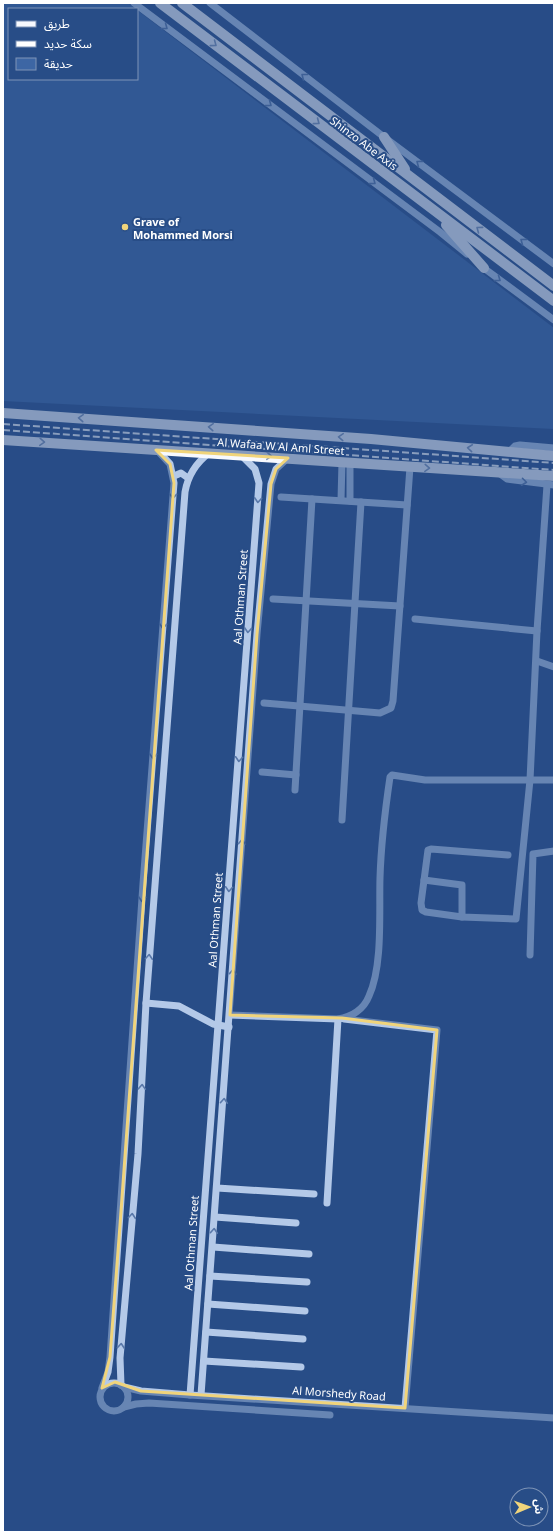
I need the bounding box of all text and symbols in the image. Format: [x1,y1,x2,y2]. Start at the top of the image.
legend [8,8,138,80]
text: طريق [44,15,70,32]
one-way arrow [160,22,167,29]
text: سكة حديد [44,35,92,52]
one-way arrow [209,39,216,46]
text: حديقة [44,55,73,72]
one-way arrow [302,73,309,80]
one-way arrow [264,99,271,106]
street label: Shinzo Abe Axis [327,113,401,173]
one-way arrow [313,117,320,124]
one-way arrow [416,161,423,168]
one-way arrow [369,177,376,185]
place label: Grave of Mohammed Morsi [133,214,233,242]
marker: Grave of Mohammed Morsi [120,222,130,232]
one-way arrow [476,226,483,233]
one-way arrow [520,239,527,246]
one-way arrow [494,274,501,281]
one-way arrow [78,414,84,423]
one-way arrow [208,423,214,432]
one-way arrow [337,432,344,441]
street label: Al Wafaa W Al Aml Street [217,434,345,458]
one-way arrow [39,438,45,447]
one-way arrow [467,444,473,453]
one-way arrow [266,452,273,461]
one-way arrow [424,464,430,472]
one-way arrow [521,477,527,486]
one-way arrow [169,493,178,500]
one-way arrow [254,497,263,503]
street label: Aal Othman Street [229,549,251,645]
one-way arrow [159,623,168,629]
one-way arrow [244,627,253,633]
one-way arrow [149,753,158,759]
one-way arrow [234,756,243,762]
one-way arrow [238,839,246,845]
street label: Aal Othman Street [204,872,226,968]
one-way arrow [224,886,233,892]
one-way arrow [138,896,147,902]
one-way arrow [145,954,154,960]
one-way arrow [229,969,238,975]
one-way arrow [137,1084,146,1090]
one-way arrow [219,1098,228,1104]
street label: Aal Othman Street [180,1195,202,1291]
one-way arrow [128,1213,137,1219]
one-way arrow [209,1228,218,1234]
one-way arrow [116,1343,125,1349]
street label: Al Morshedy Road [292,1382,386,1404]
north arrow [509,1487,549,1527]
text: ش [532,1499,547,1514]

